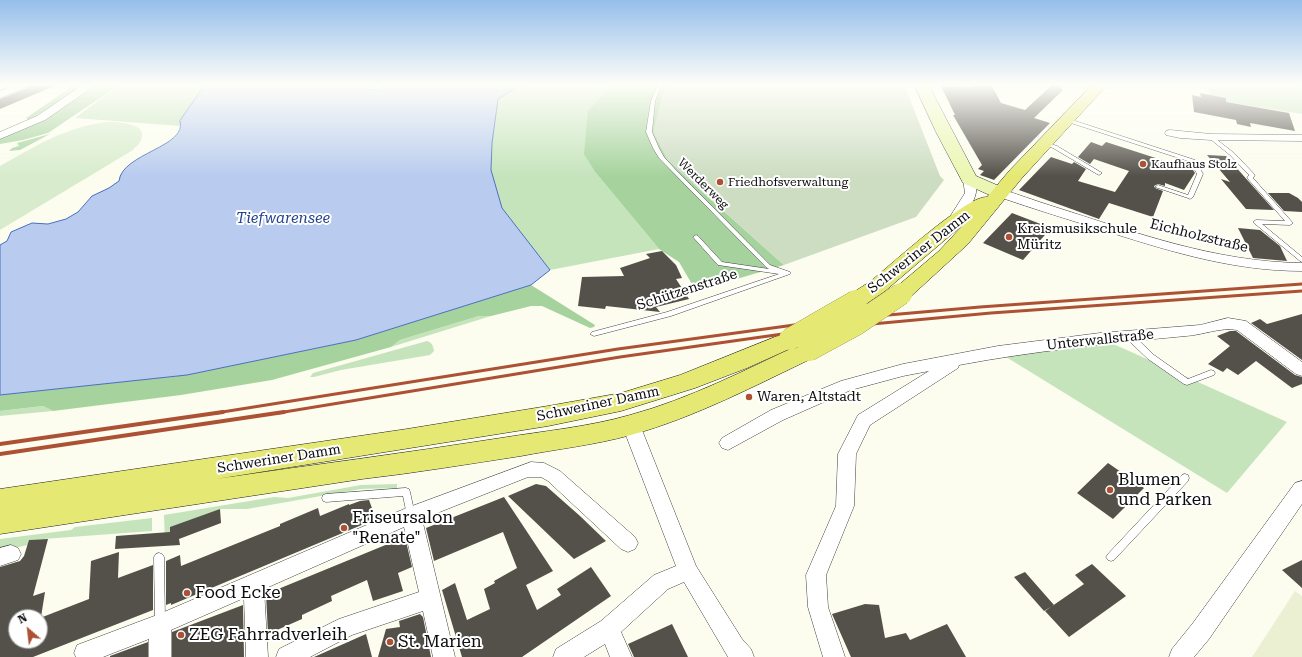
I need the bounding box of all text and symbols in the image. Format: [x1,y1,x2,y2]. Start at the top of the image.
street label: Werderweg [675,156,731,212]
place label: Kaufhaus Stolz [1151,157,1237,171]
marker: Kaufhaus Stolz [1138,159,1148,169]
place label: Friedhofsverwaltung [728,175,848,189]
marker: Friedhofsverwaltung [715,177,725,187]
street label: Schweriner Damm [865,207,973,297]
water label: Tiefwarensee [236,210,330,228]
street label: Eichholzstraße [1148,216,1250,256]
place label: Kreismusikschule Müritz [1017,221,1137,254]
marker: Kreismusikschule Müritz [1004,232,1014,242]
street label: Schützenstraße [635,266,739,314]
street label: Unterwallstraße [1045,326,1155,354]
street label: Schweriner Damm [535,383,661,425]
place label: Waren, Altstadt [757,389,861,405]
marker: Waren, Altstadt [744,392,754,402]
street label: Schweriner Damm [216,441,342,477]
place label: Blumen und Parken [1118,470,1212,510]
marker: Blumen und Parken [1105,485,1115,495]
place label: Friseursalon "Renate" [352,508,453,548]
marker: Friseursalon "Renate" [339,523,349,533]
place label: Food Ecke [195,583,281,603]
marker: Food Ecke [182,588,192,598]
north arrow [8,609,48,649]
text: N [16,611,29,627]
place label: ZEG Fahrradverleih [189,625,348,645]
marker: ZEG Fahrradverleih [176,630,186,640]
place label: St. Marien [398,632,482,652]
marker: St. Marien [385,637,395,647]

